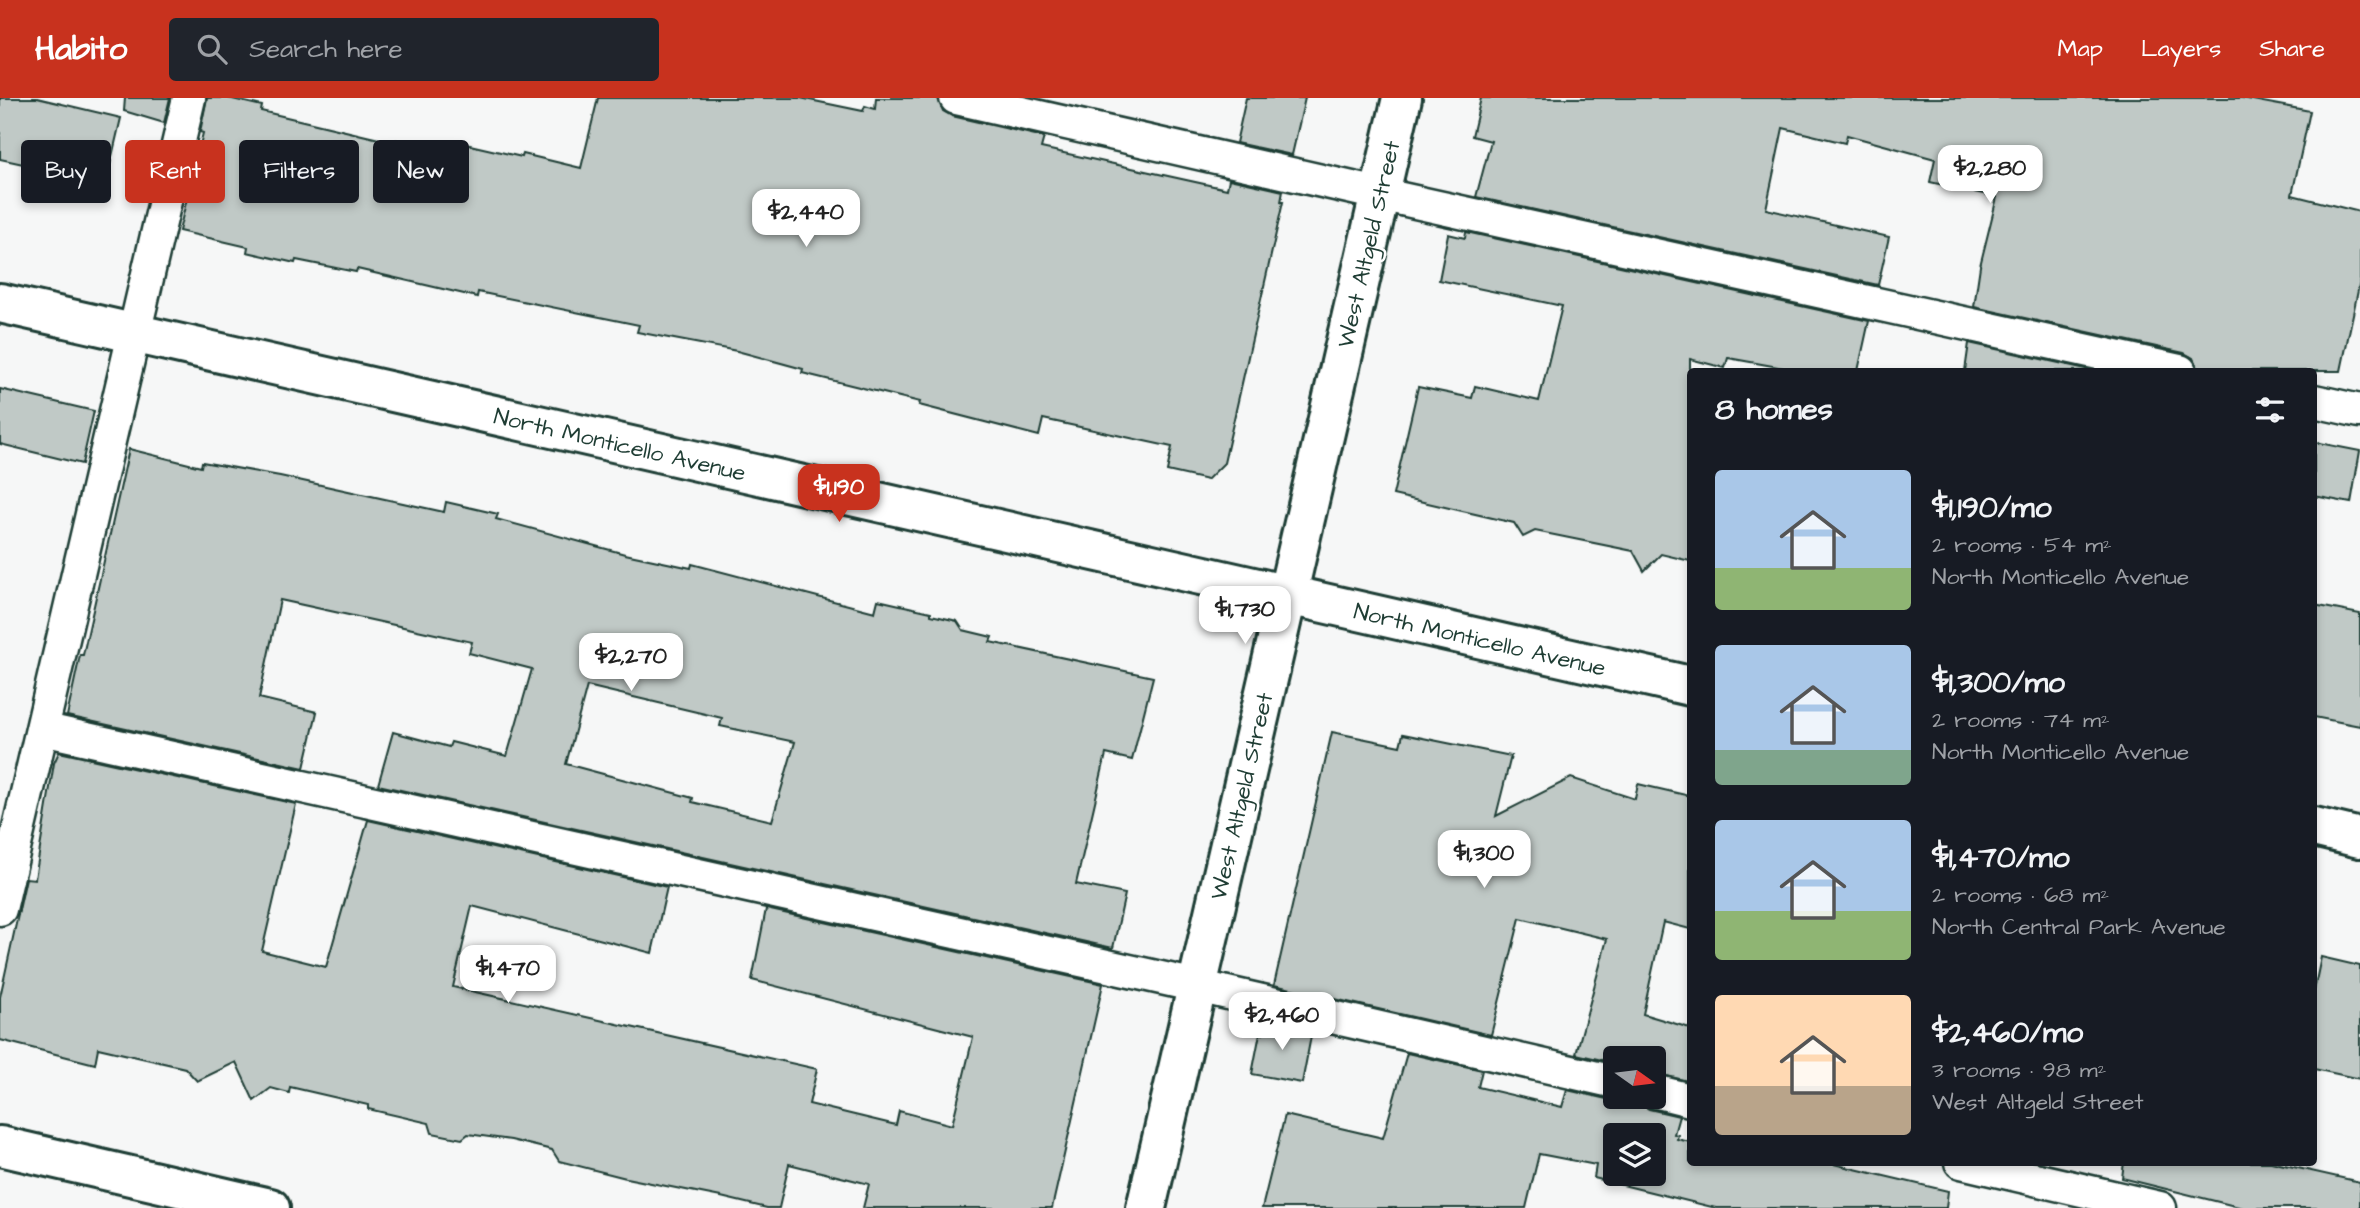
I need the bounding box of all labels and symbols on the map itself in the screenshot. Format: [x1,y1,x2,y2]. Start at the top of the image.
street label: West Altgeld Street [1330,137,1410,351]
pin: $2,280 [1933,146,2047,205]
pin: $2,440 [749,190,863,249]
street label: North Monticello Avenue [491,400,749,490]
pin: $1,190 [782,464,896,524]
pin: $1,730 [1188,587,1302,646]
street label: North Monticello Avenue [1351,595,1609,685]
pin: $2,270 [574,634,688,693]
street label: West Altgeld Street [1203,689,1283,903]
pin: $1,300 [1427,830,1541,890]
pin: $1,470 [451,946,565,1005]
pin: $2,460 [1225,992,1339,1052]
north arrow [1603,1046,1666,1110]

